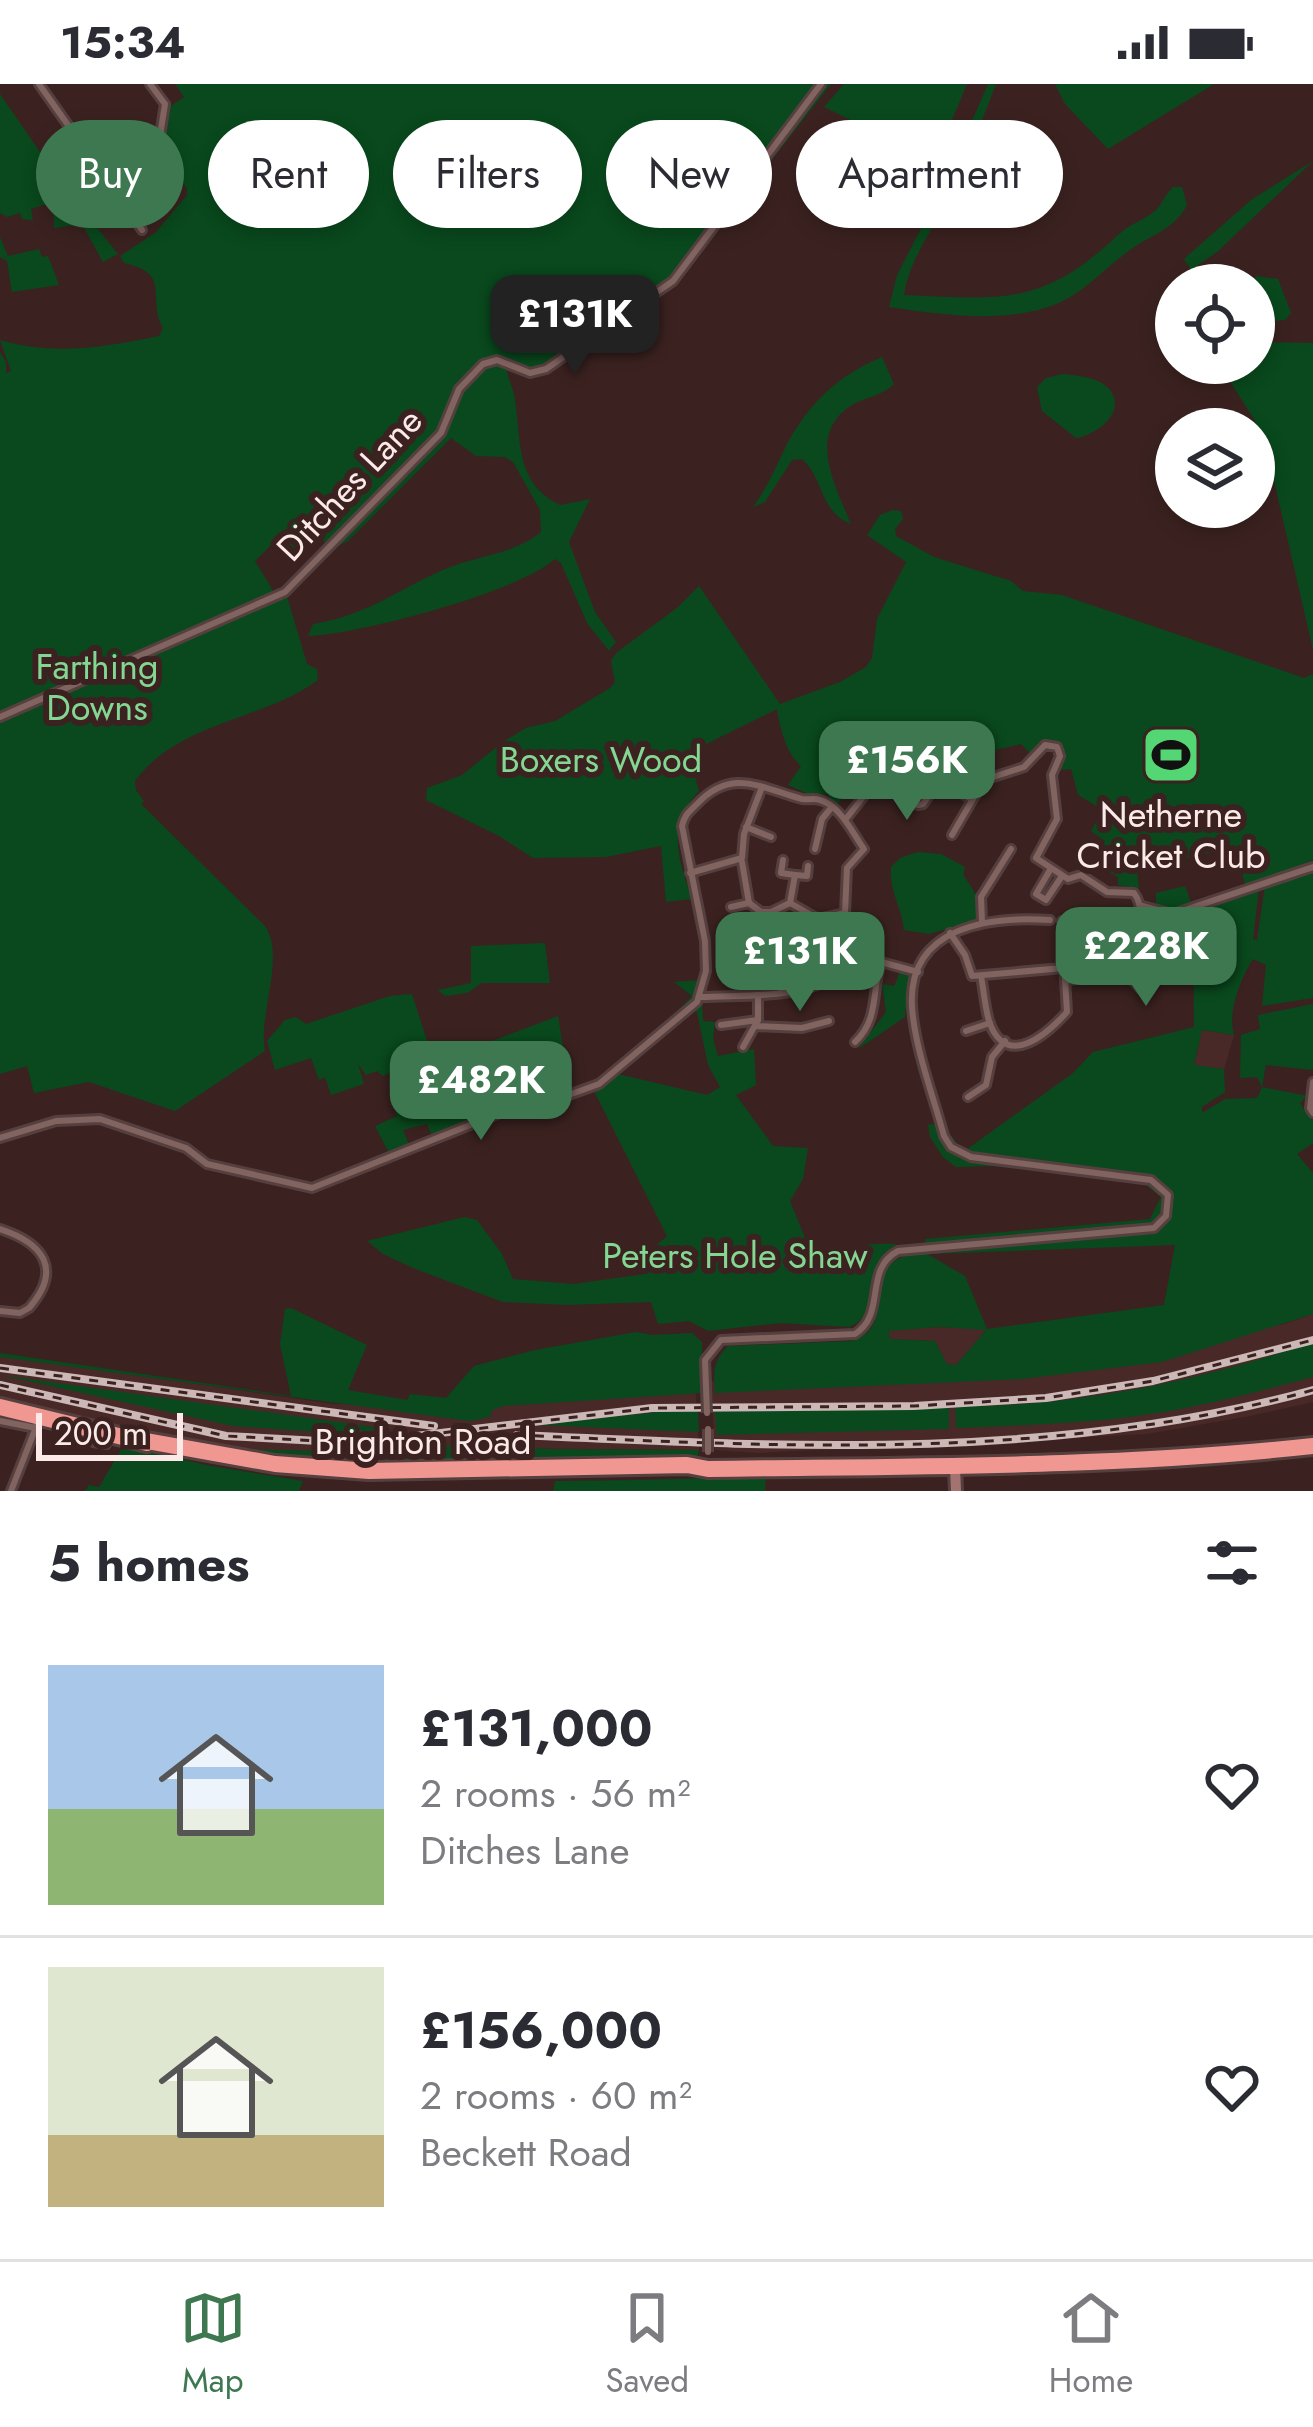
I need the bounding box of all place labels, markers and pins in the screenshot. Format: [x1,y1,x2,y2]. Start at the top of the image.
pin: £131K [491,275,659,377]
pin: £156K [823,721,991,823]
sports icon: Netherne Cricket Club [1140,724,1202,786]
place label: Netherne Cricket Club [1076,788,1266,881]
pin: £228K [1062,907,1230,1009]
pin: £131K [716,912,884,1014]
pin: £482K [397,1041,565,1143]

